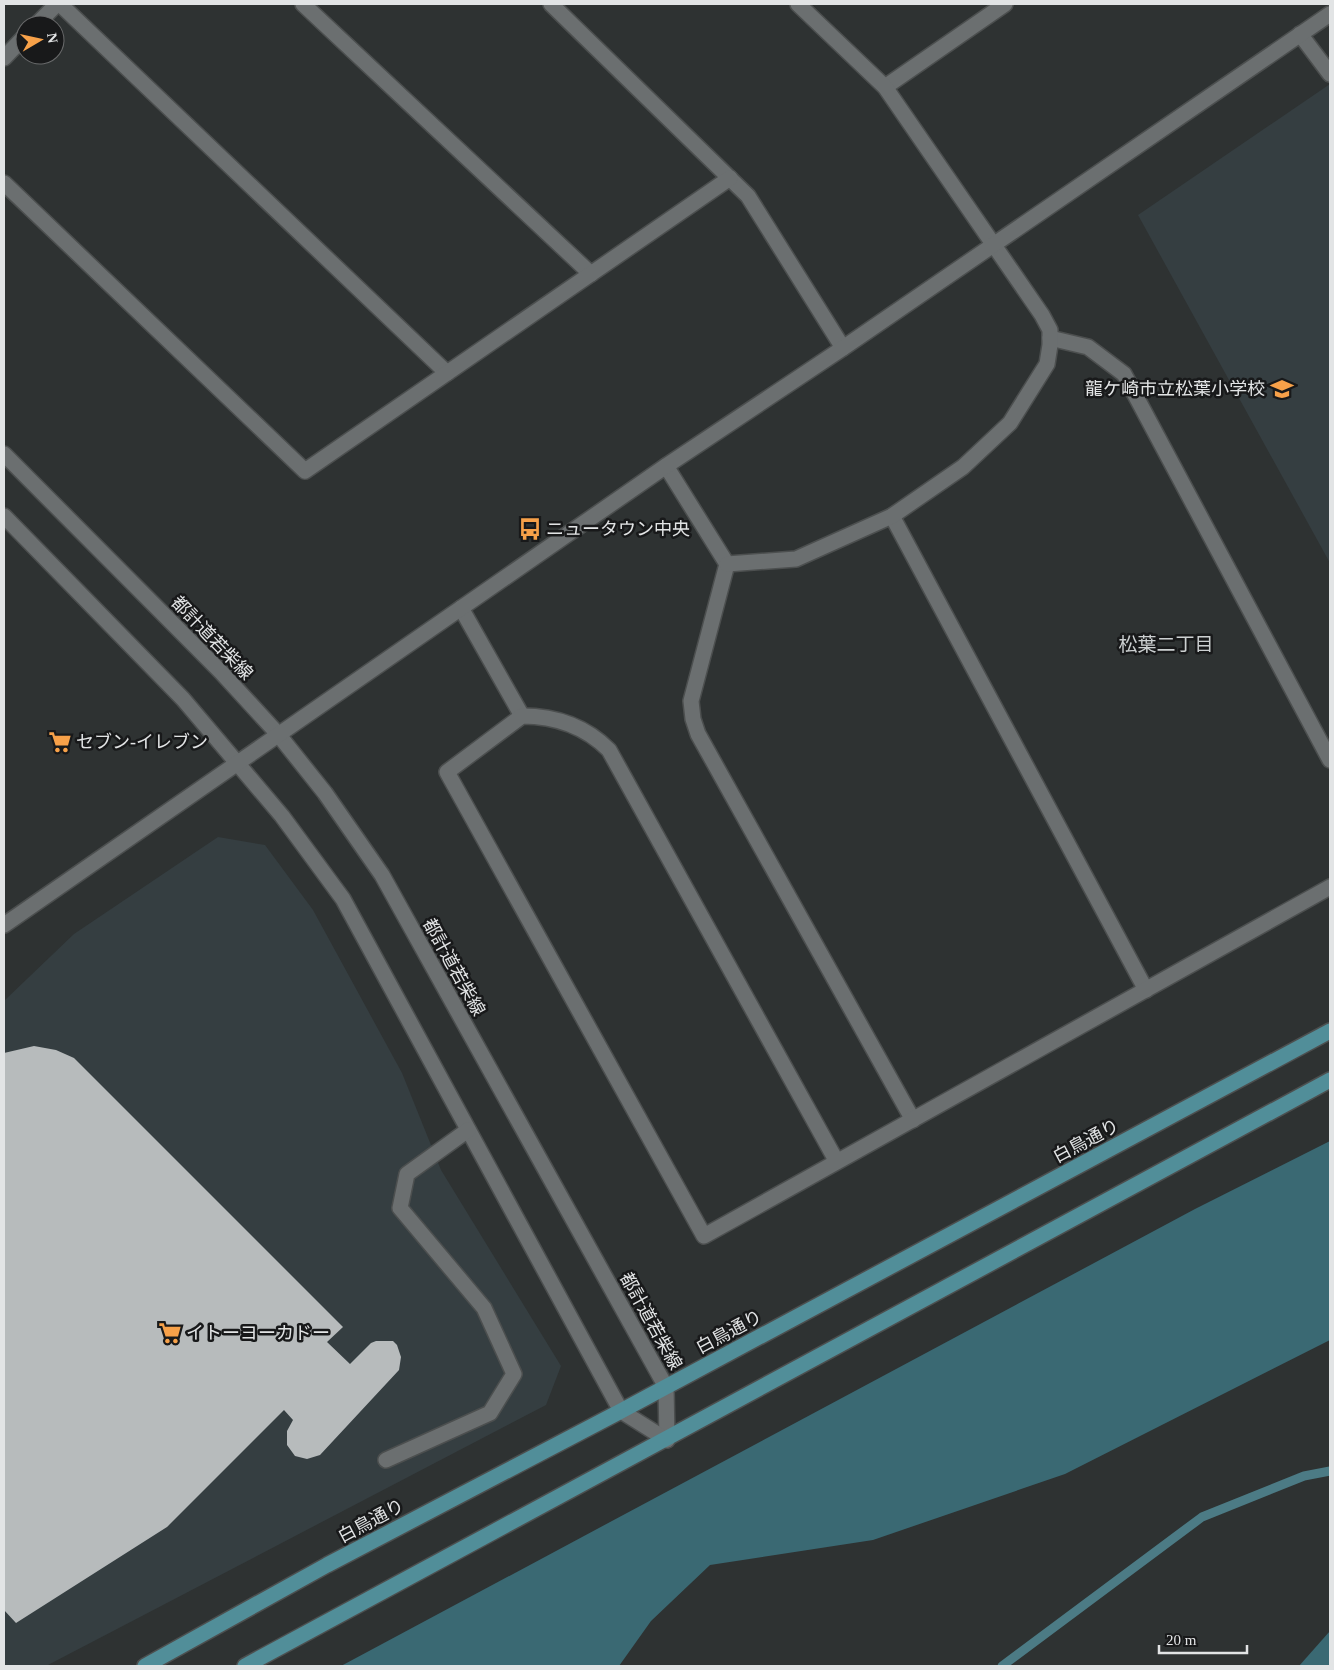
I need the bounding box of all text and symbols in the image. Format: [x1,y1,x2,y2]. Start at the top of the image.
north arrow [15,15,65,65]
text: N [44,32,61,44]
school or university icon: 龍ケ崎市立松葉小学校 [1269,376,1295,402]
place label: 龍ケ崎市立松葉小学校 [1085,379,1265,399]
bus stop icon: ニュータウン中央 [517,516,543,542]
place label: ニュータウン中央 [546,519,690,539]
street label: 都計道若柴線 [167,592,257,684]
district label: 松葉二丁目 [1118,634,1214,655]
supermarket icon: セブン-イレブン [47,729,73,755]
place label: セブン-イレブン [76,732,208,752]
street label: 都計道若柴線 [419,915,489,1019]
street label: 白鳥通り [1050,1115,1122,1167]
street label: 都計道若柴線 [616,1269,686,1373]
street label: 白鳥通り [693,1306,765,1358]
supermarket icon: イトーヨーカドー [157,1320,183,1346]
place label: イトーヨーカドー [186,1323,330,1343]
street label: 白鳥通り [335,1495,407,1547]
scale bar [1159,1622,1246,1654]
text: 20 m [1166,1632,1197,1648]

